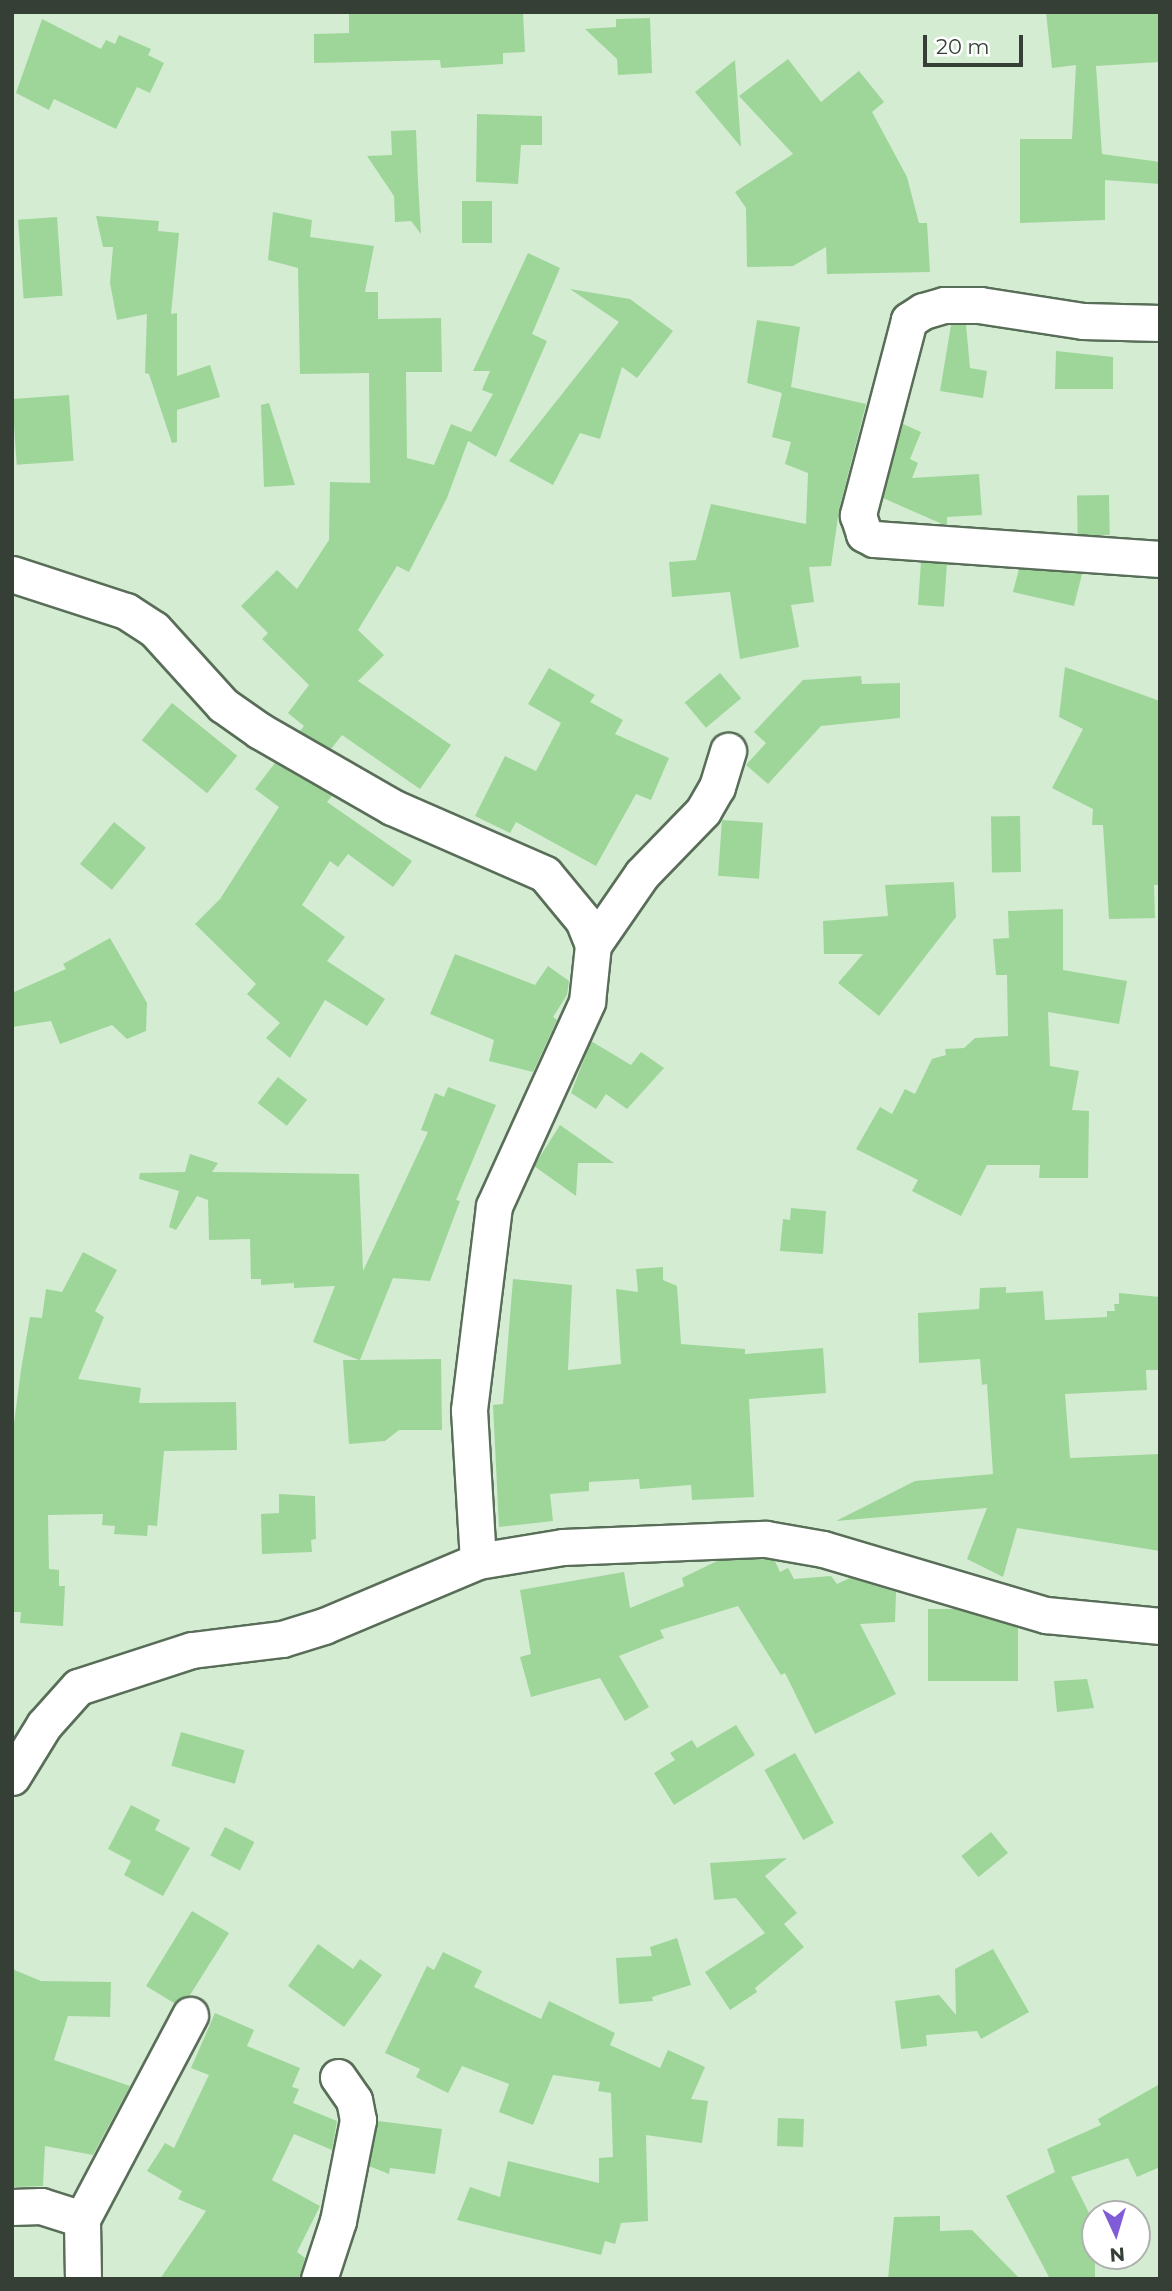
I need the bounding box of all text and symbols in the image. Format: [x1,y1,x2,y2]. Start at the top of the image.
scale bar [927,21,1027,65]
text: 20 m [936,34,990,59]
north arrow [1081,2200,1151,2270]
text: N [1109,2242,1126,2266]

